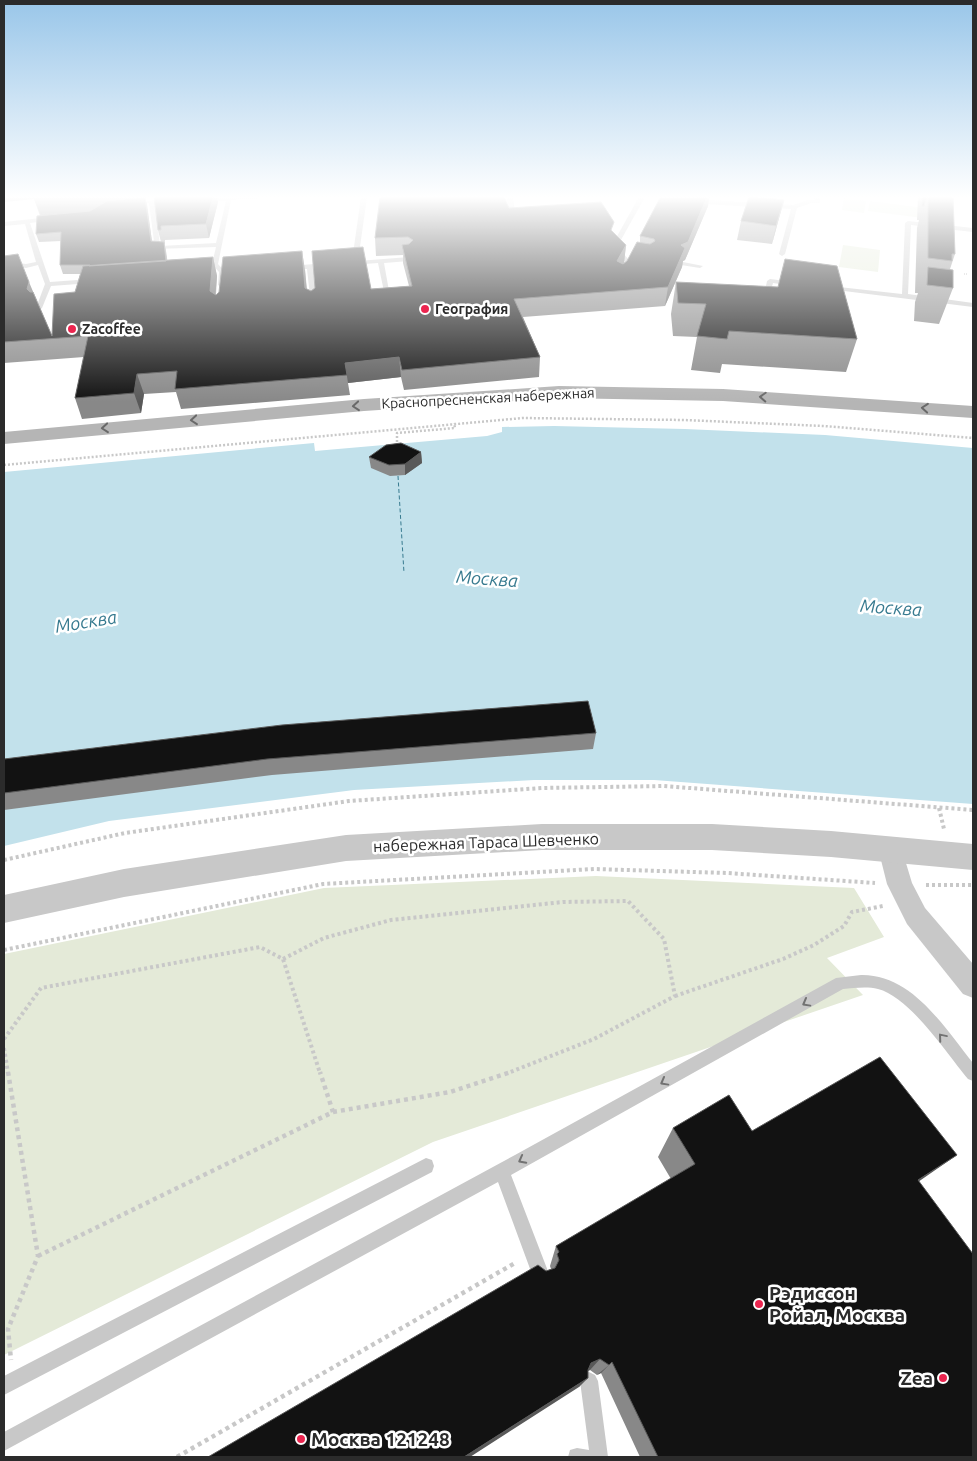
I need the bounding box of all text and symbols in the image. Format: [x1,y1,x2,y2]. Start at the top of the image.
place label: География [435,301,508,317]
marker: География [419,303,431,315]
place label: Zacoffee [82,321,141,337]
marker: Zacoffee [66,323,78,335]
street label: Краснопресненская набережная [381,384,595,412]
one-way arrow [758,392,766,403]
one-way arrow [351,400,359,411]
one-way arrow [920,403,928,414]
one-way arrow [189,414,197,425]
one-way arrow [101,423,109,434]
water label: Москва [455,566,519,590]
water label: Москва [859,595,923,619]
water label: Москва [54,606,118,636]
street label: набережная Тараса Шевченко [373,829,599,855]
one-way arrow [802,996,811,1006]
one-way arrow [939,1034,947,1043]
one-way arrow [660,1075,669,1085]
one-way arrow [518,1154,527,1164]
place label: Рэдиссон Ройал, Москва [769,1282,905,1326]
marker: Рэдиссон Ройал, Москва [753,1298,765,1310]
place label: Zea [901,1367,933,1389]
marker: Zea [937,1372,949,1384]
place label: Москва 121248 [311,1428,450,1450]
marker: Москва 121248 [295,1433,307,1445]

